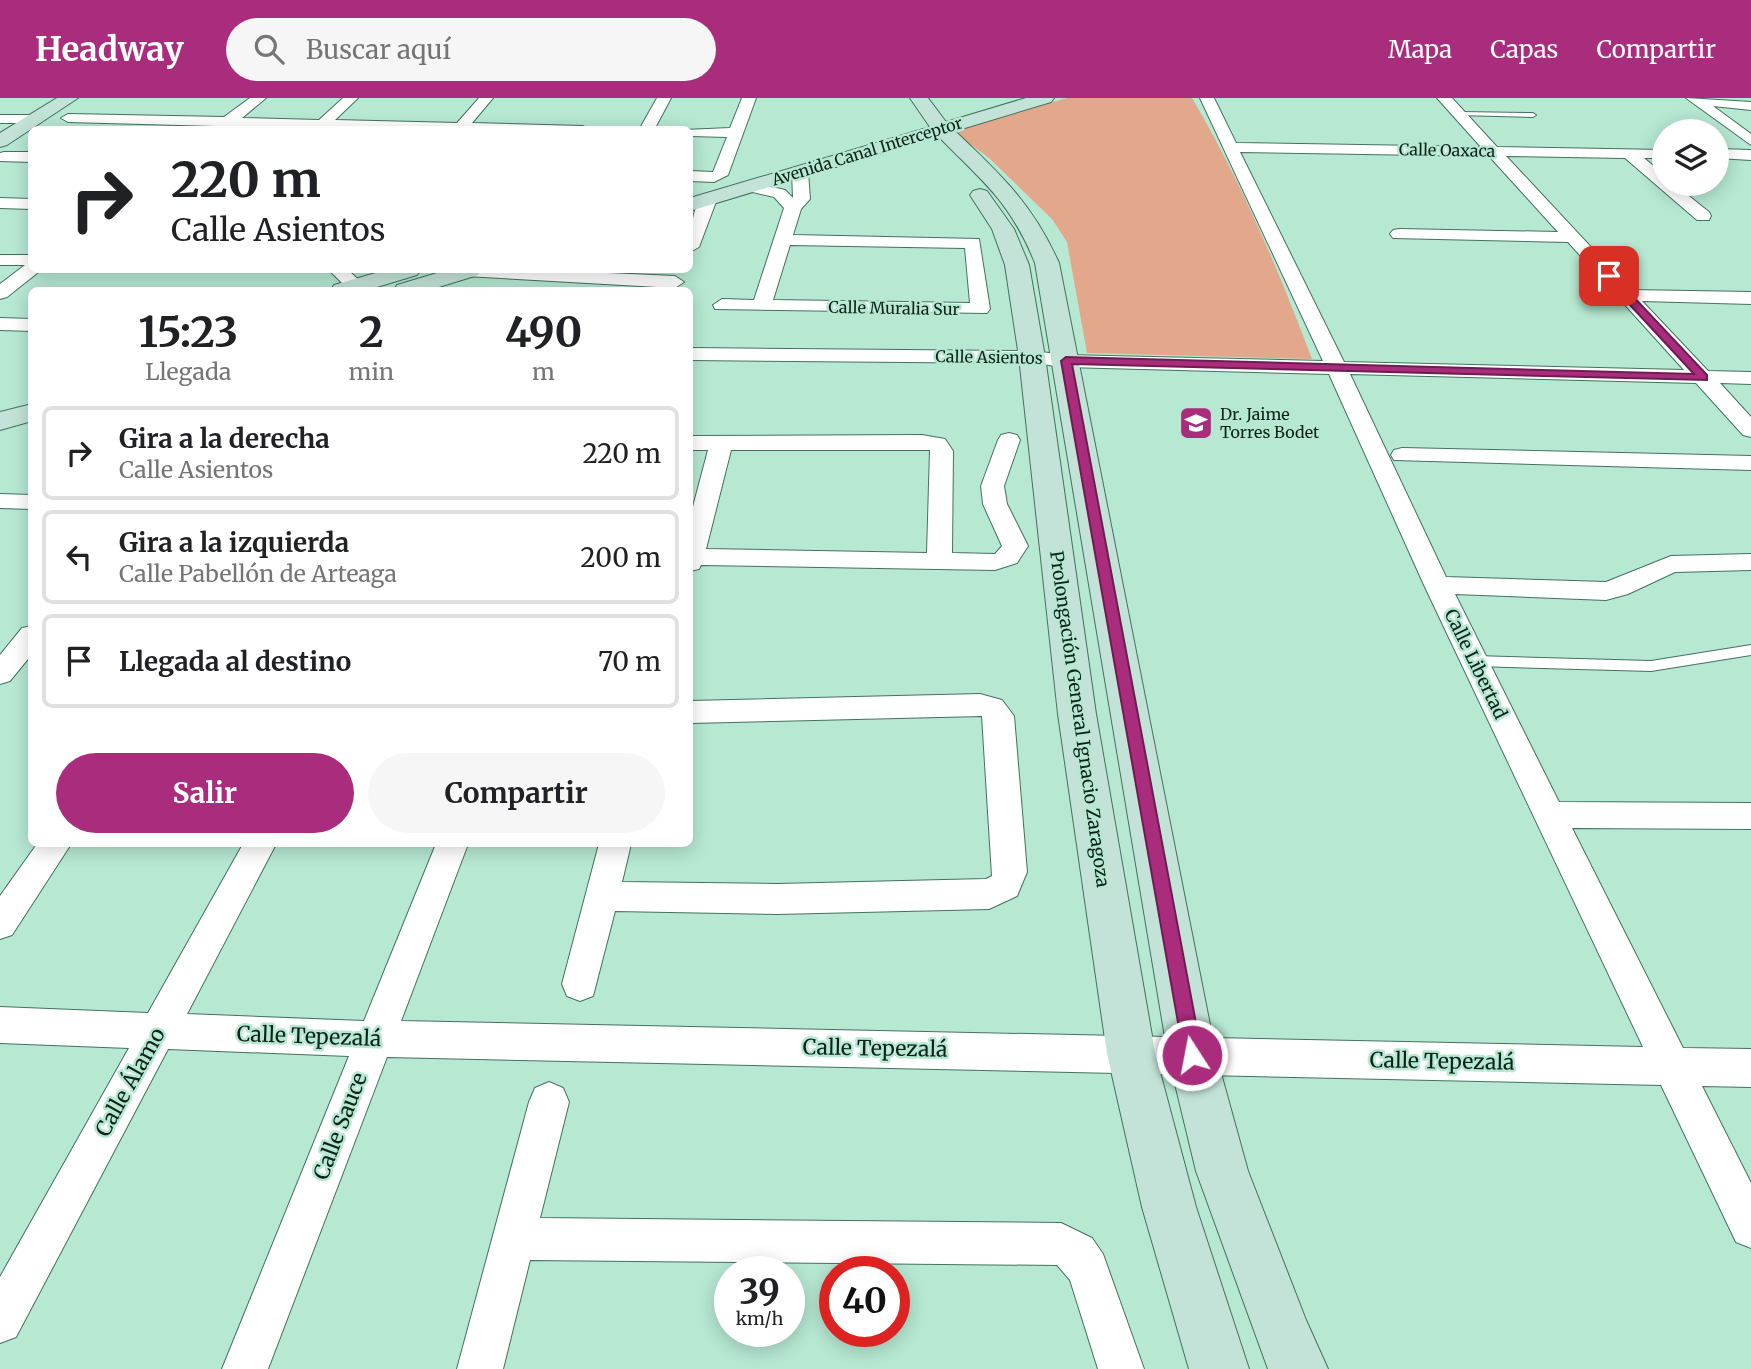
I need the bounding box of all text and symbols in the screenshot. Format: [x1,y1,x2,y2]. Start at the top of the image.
search box [226,18,716,81]
text: Headway [35,29,184,70]
icon: search [250,30,288,68]
text: Buscar aquí [306,33,451,66]
text: Mapa [1388,34,1452,65]
text: Capas [1490,34,1558,65]
text: Compartir [1596,34,1716,65]
street label: Avenida Canal Interceptor [768,112,965,190]
map controls [1652,119,1729,196]
button: layers [1652,119,1729,196]
street label: Calle Oaxaca [1399,139,1496,161]
text: 220 m [171,149,321,210]
icon: right [56,154,147,245]
text: Calle Asientos [171,210,386,250]
pin [1579,246,1639,306]
icon: arrive [1590,257,1628,295]
street label: Calle Muralia Sur [828,297,960,319]
text: 15:23 [139,306,238,358]
text: 2 [359,306,384,358]
text: 490 [505,306,582,358]
street label: Calle Asientos [935,346,1043,368]
text: Llegada [145,357,231,386]
text: min [349,357,394,386]
text: m [532,357,555,386]
school or university icon: Dr. Jaime Torres Bodet [1177,404,1215,442]
place label: Dr. Jaime Torres Bodet [1220,404,1320,442]
text: Gira a la derecha [119,422,330,455]
icon: right [60,434,98,472]
text: 220 m [582,437,661,470]
text: Calle Asientos [119,455,273,484]
text: Gira a la izquierda [119,526,349,559]
icon: left [60,538,98,576]
text: 200 m [580,541,661,574]
street label: Prolongación General Ignacio Zaragoza [1045,549,1115,889]
text: Calle Pabellón de Arteaga [119,559,397,588]
street label: Calle Libertad [1439,605,1513,723]
icon: arrive [60,642,98,680]
text: Llegada al destino [119,645,351,678]
text: 70 m [598,645,661,678]
button: Salir [56,753,354,833]
button: Compartir [368,753,665,833]
position arrow [1155,1018,1229,1092]
street label: Calle Tepezalá [236,1020,382,1052]
street label: Calle Álamo [88,1022,171,1141]
street label: Calle Tepezalá [802,1033,948,1063]
street label: Calle Tepezalá [1369,1046,1515,1076]
street label: Calle Sauce [307,1069,373,1183]
speed limit sign: 40 [819,1256,910,1347]
text: 39 [739,1270,780,1314]
text: km/h [736,1307,783,1330]

